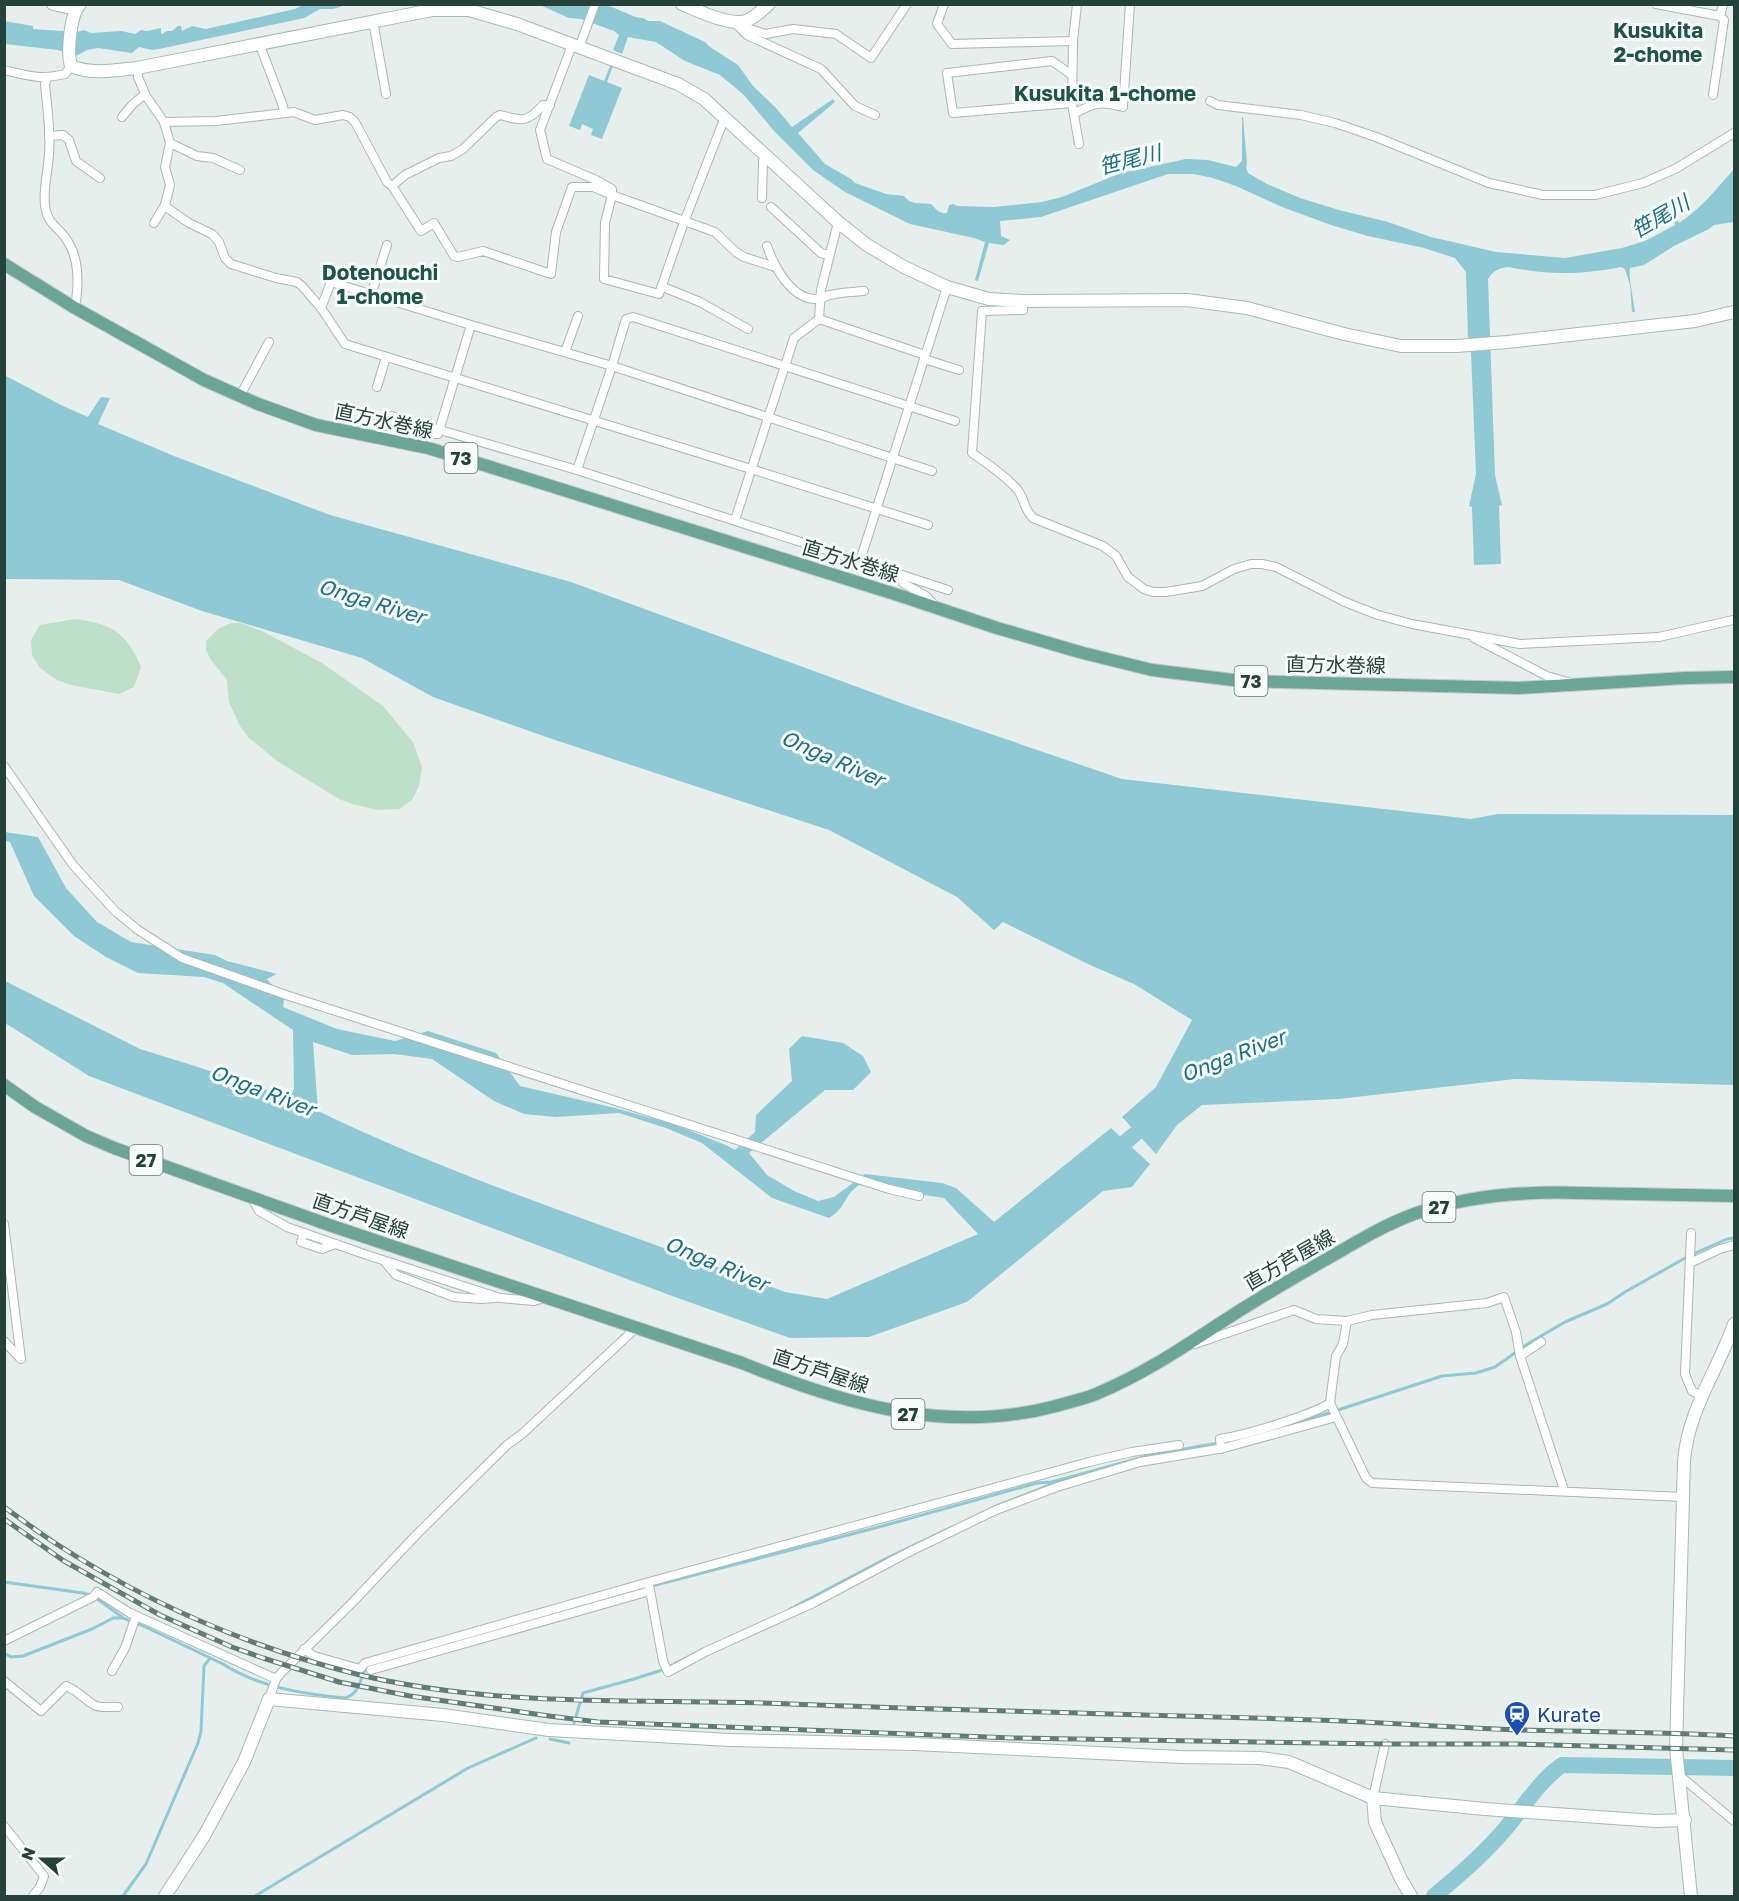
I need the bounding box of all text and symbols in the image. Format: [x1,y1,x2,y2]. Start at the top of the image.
district label: Kusukita 2-chome [1613,17,1703,67]
district label: Kusukita 1-chome [1014,80,1196,106]
water label: 笹尾川 [1096,138,1166,179]
water label: 笹尾川 [1626,188,1696,243]
district label: Dotenouchi 1-chome [322,259,438,309]
street label: 直方水巻線 [333,398,435,442]
road number: 73 [444,443,478,473]
street label: 直方水巻線 [800,534,902,586]
water label: Onga River [316,572,431,630]
street label: 直方水巻線 [1286,651,1386,677]
road number: 73 [1234,666,1268,696]
water label: Onga River [777,724,891,793]
water label: Onga River [1177,1022,1292,1087]
water label: Onga River [207,1058,322,1123]
road number: 27 [130,1145,162,1175]
street label: 直方芦屋線 [310,1187,412,1243]
road number: 27 [1422,1192,1456,1222]
street label: 直方芦屋線 [1240,1224,1338,1294]
water label: Onga River [661,1230,775,1298]
street label: 直方芦屋線 [770,1343,872,1397]
road number: 27 [892,1399,924,1429]
station icon: Kurate [1502,1699,1532,1737]
place label: Kurate [1537,1702,1601,1726]
north arrow [12,1829,72,1889]
text: N [16,1844,40,1863]

